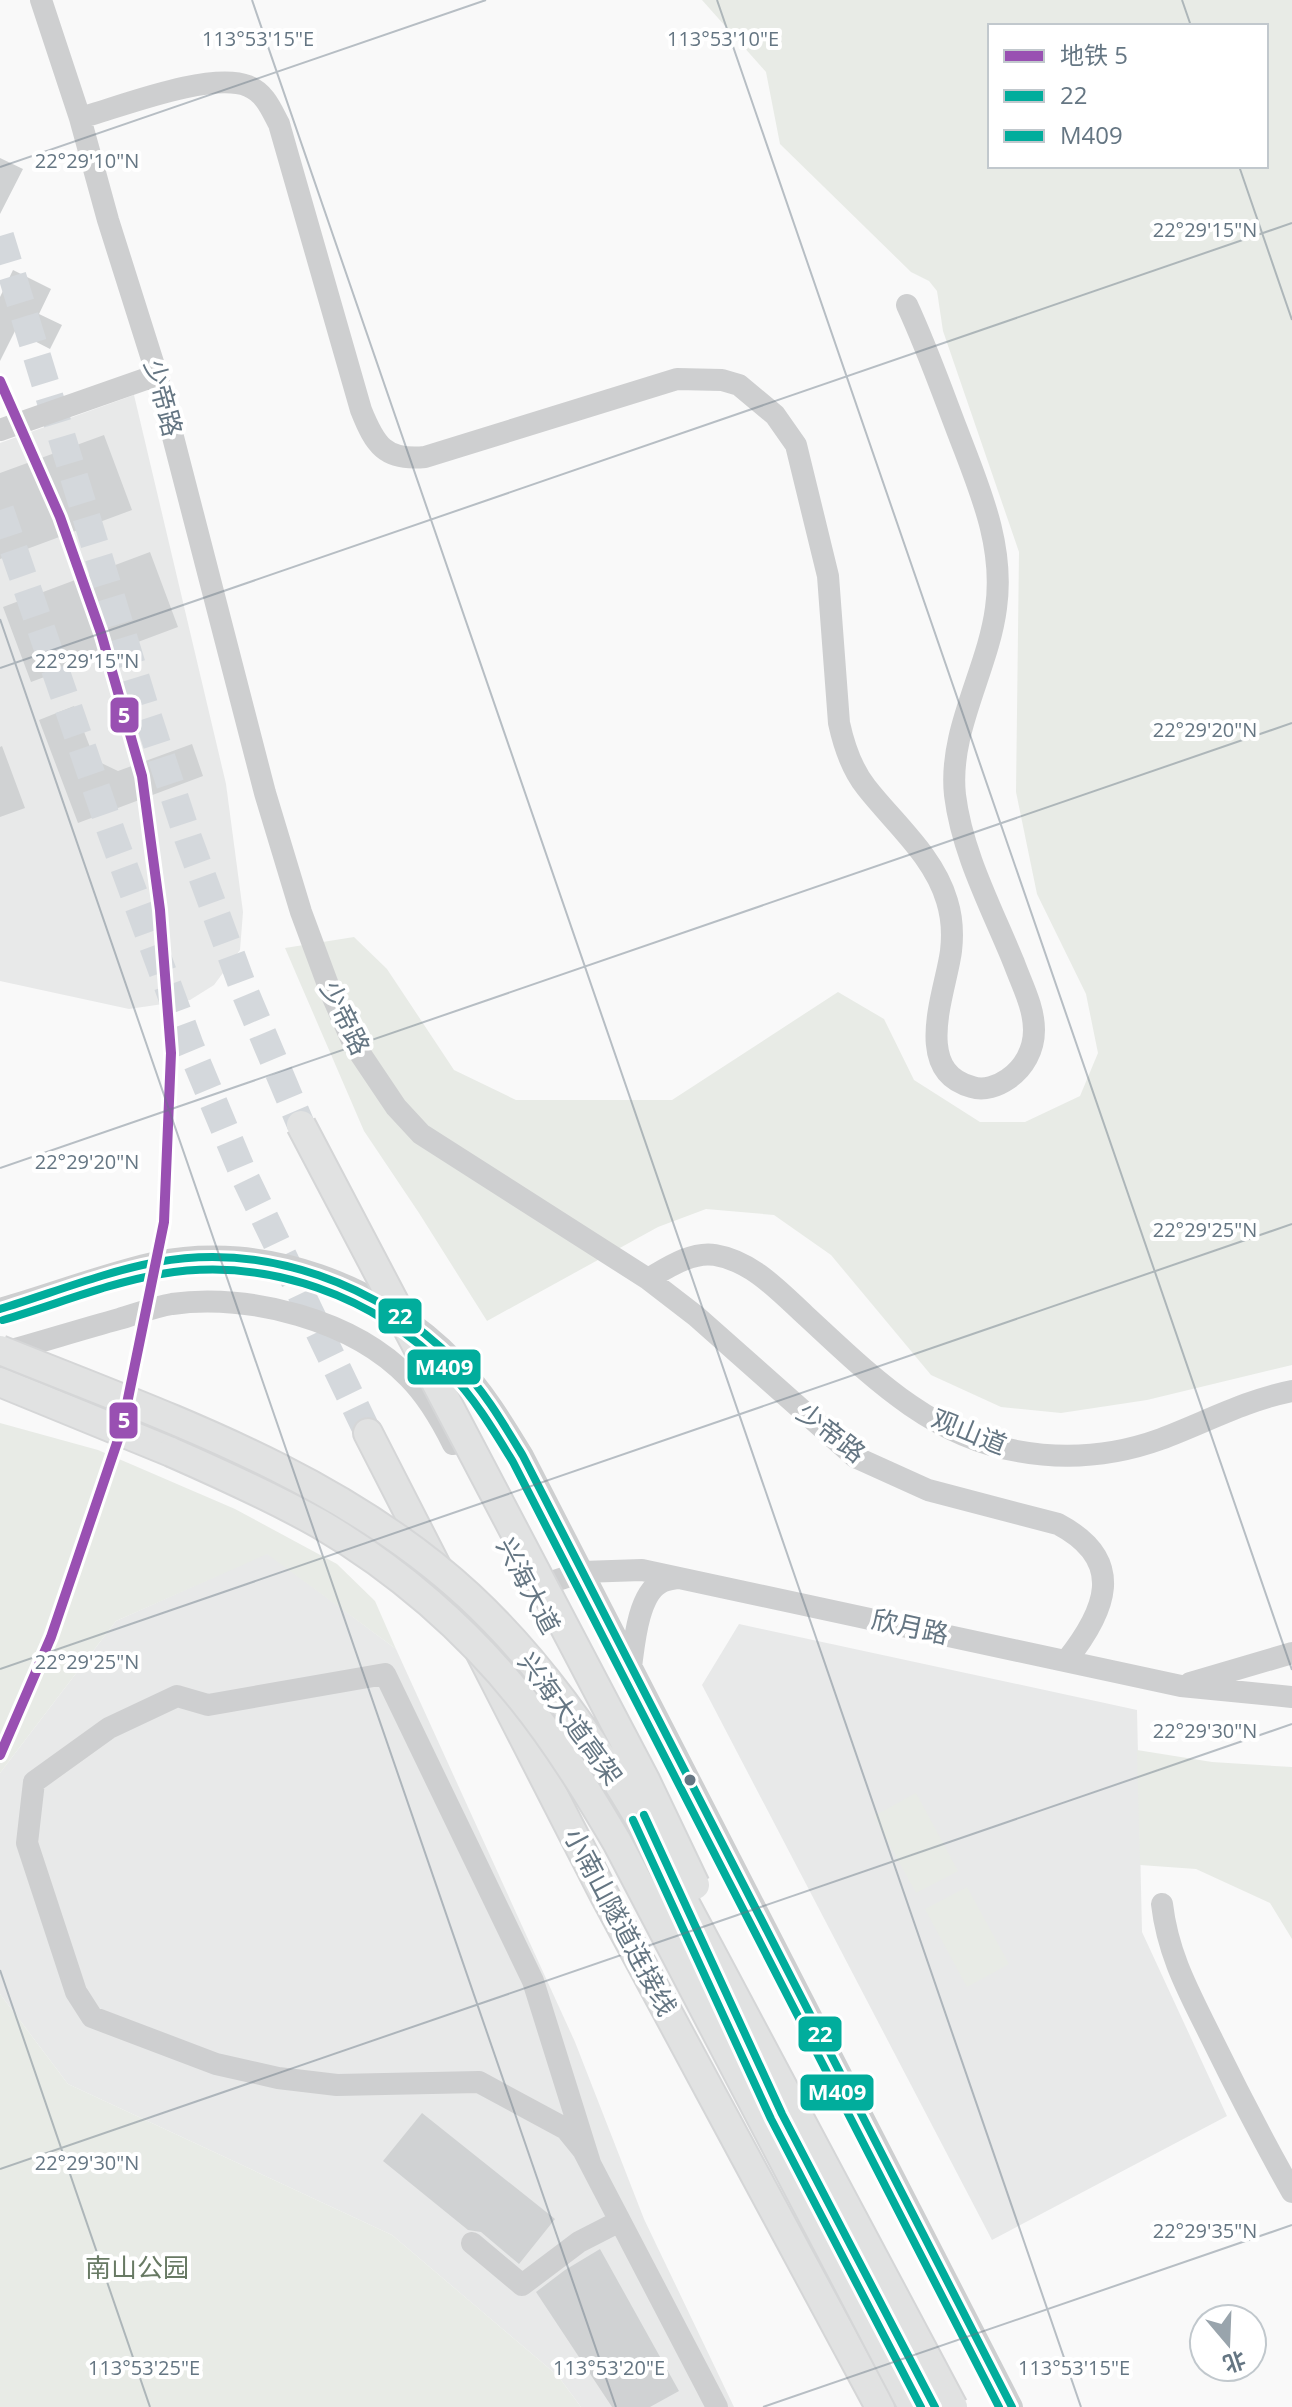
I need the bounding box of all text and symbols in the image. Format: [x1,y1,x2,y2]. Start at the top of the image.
legend [988,24,1268,168]
text: 113°53'15"E [202,25,314,52]
text: 113°53'10"E [667,25,779,52]
text: 地铁 5 [1060,38,1128,71]
text: 22 [1060,78,1087,111]
text: M409 [1060,118,1123,151]
text: 22°29'10"N [35,147,139,174]
text: 22°29'15"N [1153,216,1257,243]
street label: 少帝路 [136,355,191,440]
text: 22°29'15"N [35,647,139,674]
line badge: 5 [109,696,140,734]
text: 5 [118,699,130,729]
text: 22°29'20"N [1153,716,1257,743]
street label: 少帝路 [313,975,379,1061]
text: 22°29'20"N [35,1148,139,1175]
text: 22°29'25"N [1153,1216,1257,1243]
line badge: 22 [377,1297,423,1335]
text: 22 [387,1300,413,1330]
line badge: M409 [406,1348,482,1386]
text: M409 [415,1351,473,1381]
street label: 少帝路 [790,1394,873,1470]
street label: 观山道 [926,1400,1012,1462]
line badge: 5 [108,1401,139,1440]
text: 5 [118,1404,130,1434]
street label: 兴海大道 [489,1531,569,1640]
street label: 欣月路 [868,1600,952,1652]
street label: 兴海大道高架 [510,1645,631,1792]
text: 22°29'25"N [35,1648,139,1675]
text: 22°29'30"N [1153,1717,1257,1744]
unlabelled marker [682,1772,698,1788]
street label: 小南山隧道连接线 [556,1821,686,2022]
line badge: 22 [797,2015,843,2053]
text: 22 [807,2018,833,2048]
line badge: M409 [799,2073,875,2112]
text: M409 [808,2076,866,2106]
text: 22°29'30"N [35,2149,139,2176]
text: 22°29'35"N [1153,2217,1257,2244]
park label: 南山公园 [85,2249,189,2285]
north arrow [1188,2303,1268,2383]
text: 北 [1220,2345,1250,2381]
text: 113°53'25"E [88,2354,200,2381]
text: 113°53'20"E [553,2354,665,2381]
text: 113°53'15"E [1018,2354,1130,2381]

